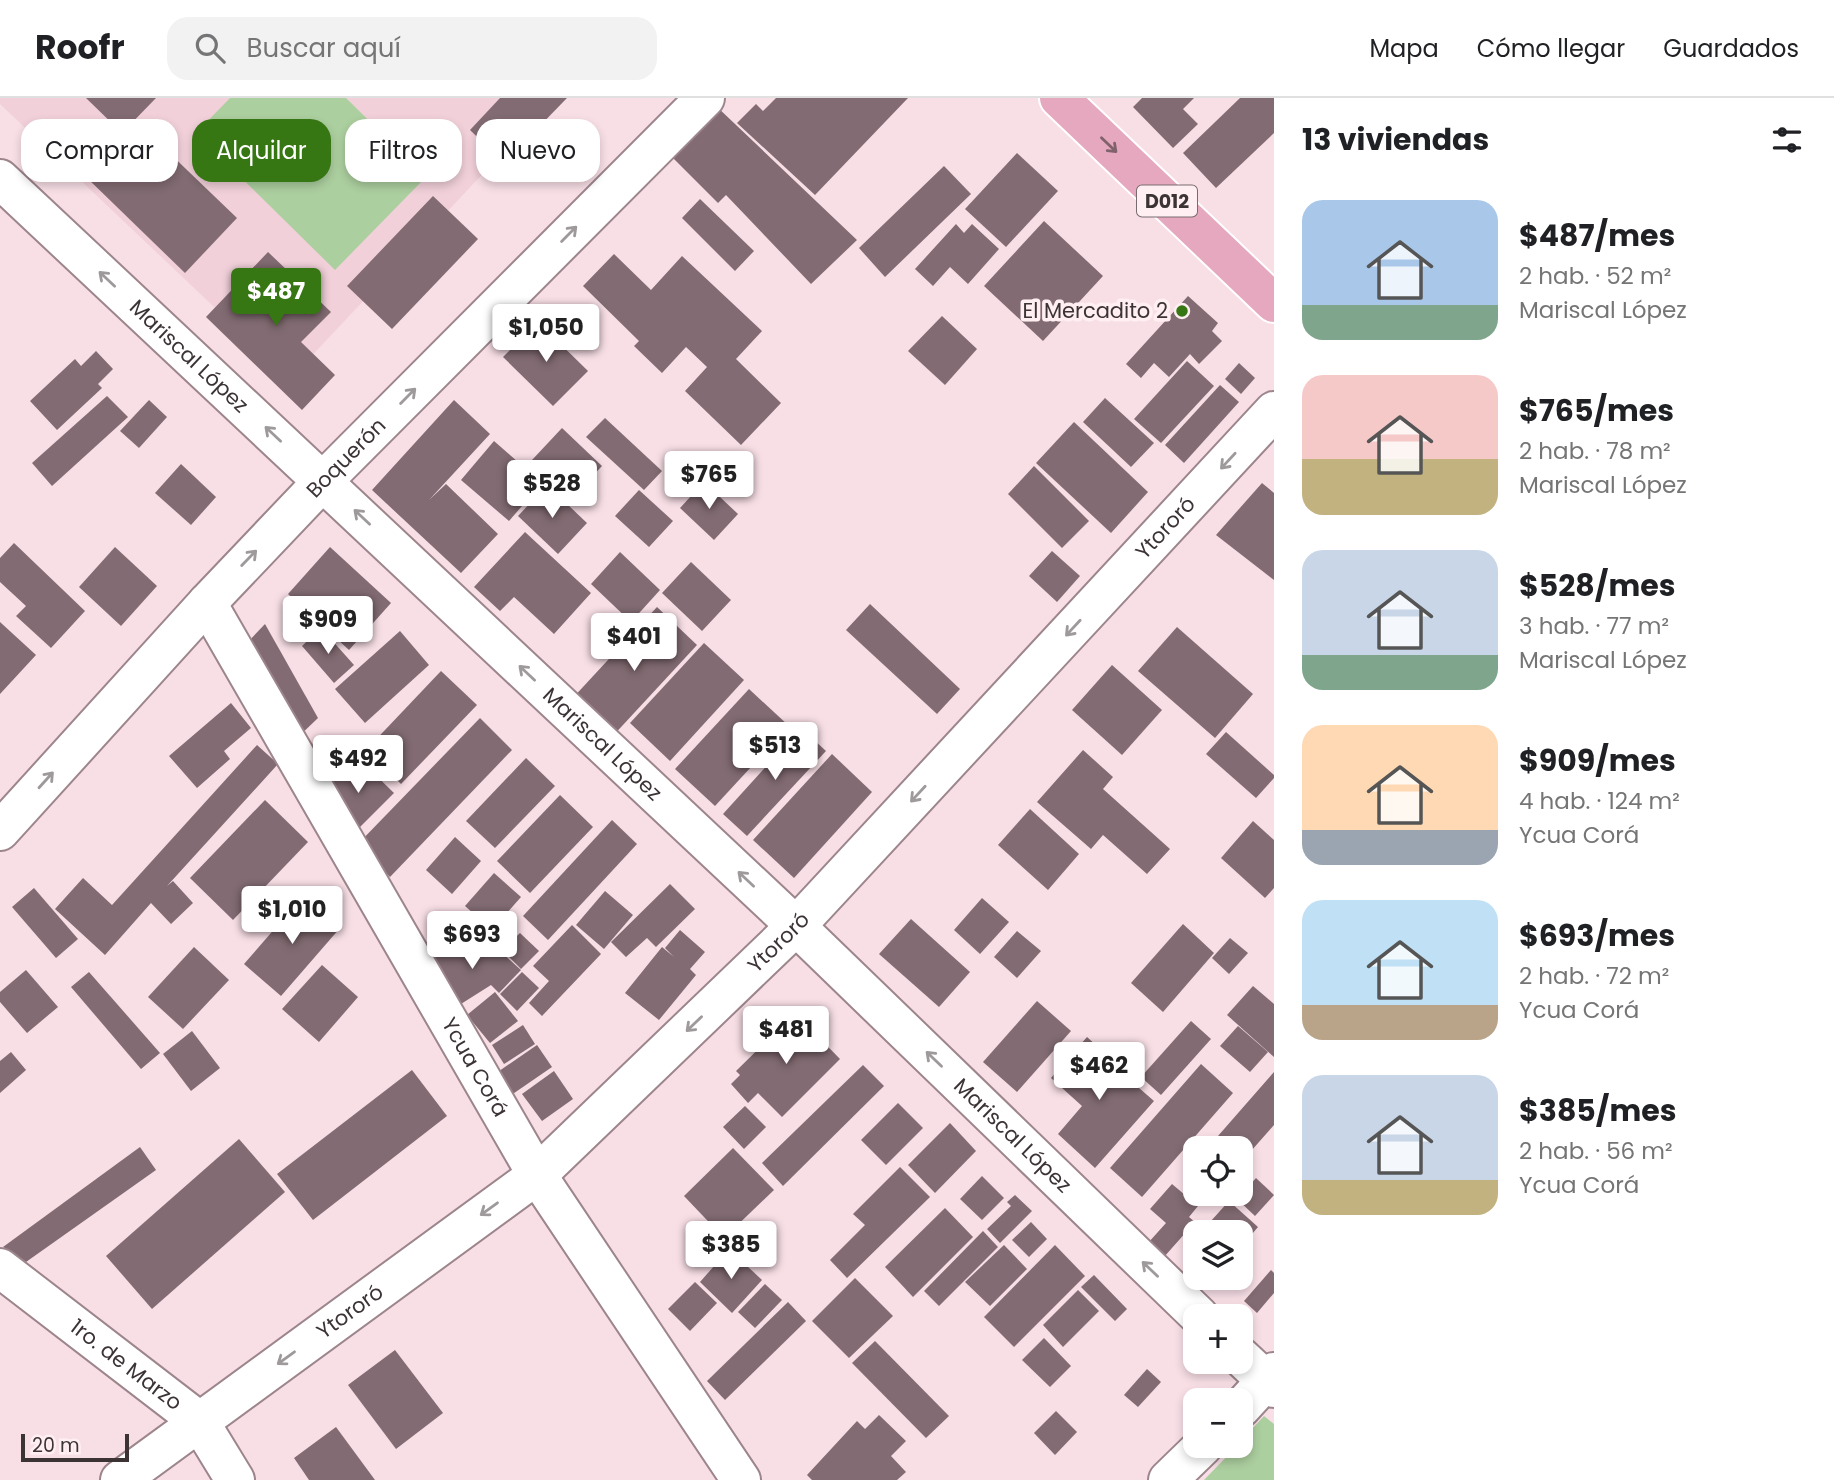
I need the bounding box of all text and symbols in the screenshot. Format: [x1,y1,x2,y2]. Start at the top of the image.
search box [167,17,657,80]
text: Roofr [35,24,125,71]
icon: search [191,29,229,67]
text: Buscar aquí [247,30,401,66]
text: Mapa [1369,32,1439,65]
text: Cómo llegar [1477,32,1625,65]
text: Guardados [1663,32,1799,65]
text: 13 viviendas [1302,118,1489,161]
chip: Comprar [21,119,178,182]
chip: Alquilar [192,119,331,182]
chip: Filtros [345,119,462,182]
chip: Nuevo [476,119,600,182]
icon: filters [1768,121,1806,159]
one-way arrow [1100,137,1117,154]
road number: D012 [1137,186,1197,216]
text: $487/mes [1519,214,1675,257]
one-way arrow [560,226,577,243]
icon: home [1358,228,1442,312]
text: 2 hab. · 52 m² [1519,260,1671,292]
pin: $487 [235,268,317,328]
one-way arrow [99,270,116,287]
text: $487 [247,275,305,307]
street label: Mariscal López [123,293,255,419]
text: Mariscal López [1519,294,1687,326]
place label: El Mercadito 2 [1022,296,1168,325]
marker: El Mercadito 2 [1174,303,1190,319]
pin: $1,050 [489,304,603,364]
text: $1,050 [508,311,584,343]
one-way arrow [399,387,416,404]
text: $765/mes [1519,389,1674,432]
icon: home [1358,403,1442,487]
street label: Boquerón [300,411,392,504]
one-way arrow [265,426,282,443]
text: 2 hab. · 78 m² [1519,435,1671,467]
pin: $765 [668,452,750,511]
one-way arrow [1219,452,1236,469]
text: $765 [680,458,738,490]
pin: $528 [511,460,593,520]
text: $528 [523,467,581,499]
text: Mariscal López [1519,469,1687,501]
street label: Ytororó [1129,490,1202,565]
one-way arrow [353,509,371,526]
one-way arrow [241,550,258,567]
text: $528/mes [1519,564,1675,607]
icon: home [1358,578,1442,662]
pin: $909 [287,596,369,656]
text: $909 [299,603,357,635]
text: 3 hab. · 77 m² [1519,610,1669,642]
pin: $401 [593,614,675,673]
one-way arrow [1065,619,1081,637]
text: $401 [607,620,661,652]
text: Mariscal López [1519,644,1687,676]
one-way arrow [518,665,536,681]
street label: Mariscal López [537,681,668,807]
pin: $513 [734,722,816,782]
text: $513 [749,729,801,761]
pin: $492 [317,736,399,795]
text: $909/mes [1519,739,1676,782]
text: $492 [329,742,387,774]
icon: home [1358,753,1442,837]
one-way arrow [38,772,54,790]
one-way arrow [910,785,927,802]
text: 4 hab. · 124 m² [1519,785,1680,817]
text: Ycua Corá [1519,819,1639,851]
one-way arrow [738,871,755,888]
pin: $1,010 [235,886,349,946]
text: $1,010 [257,893,327,925]
street label: Ytororó [741,905,816,979]
pin: $693 [431,912,513,971]
text: $693/mes [1519,914,1675,957]
text: $693 [443,918,501,950]
icon: home [1358,928,1442,1012]
text: 2 hab. · 72 m² [1519,960,1669,992]
text: Ycua Corá [1519,994,1639,1026]
pin: $481 [745,1006,827,1066]
street label: Ycua Corá [435,1012,515,1122]
text: $481 [759,1013,813,1045]
one-way arrow [686,1016,703,1033]
pin: $462 [1058,1042,1140,1102]
text: $462 [1070,1049,1128,1081]
one-way arrow [925,1051,942,1068]
street label: Mariscal López [948,1071,1078,1199]
text: $385/mes [1519,1089,1676,1132]
icon: home [1358,1103,1442,1187]
text: 2 hab. · 56 m² [1519,1135,1673,1167]
map controls [1183,1136,1253,1458]
button: locate [1183,1136,1253,1206]
text: Ycua Corá [1519,1169,1639,1201]
one-way arrow [480,1202,499,1217]
button: layers [1183,1220,1253,1290]
pin: $385 [690,1222,772,1281]
text: $385 [702,1228,760,1260]
one-way arrow [1142,1260,1159,1277]
street label: Ytororó [311,1277,389,1345]
button: + [1183,1304,1253,1374]
street label: 1ro. de Marzo [64,1312,188,1417]
one-way arrow [276,1350,295,1365]
button: − [1183,1388,1253,1458]
scale bar [21,1431,130,1463]
text: 20 m [32,1432,80,1459]

